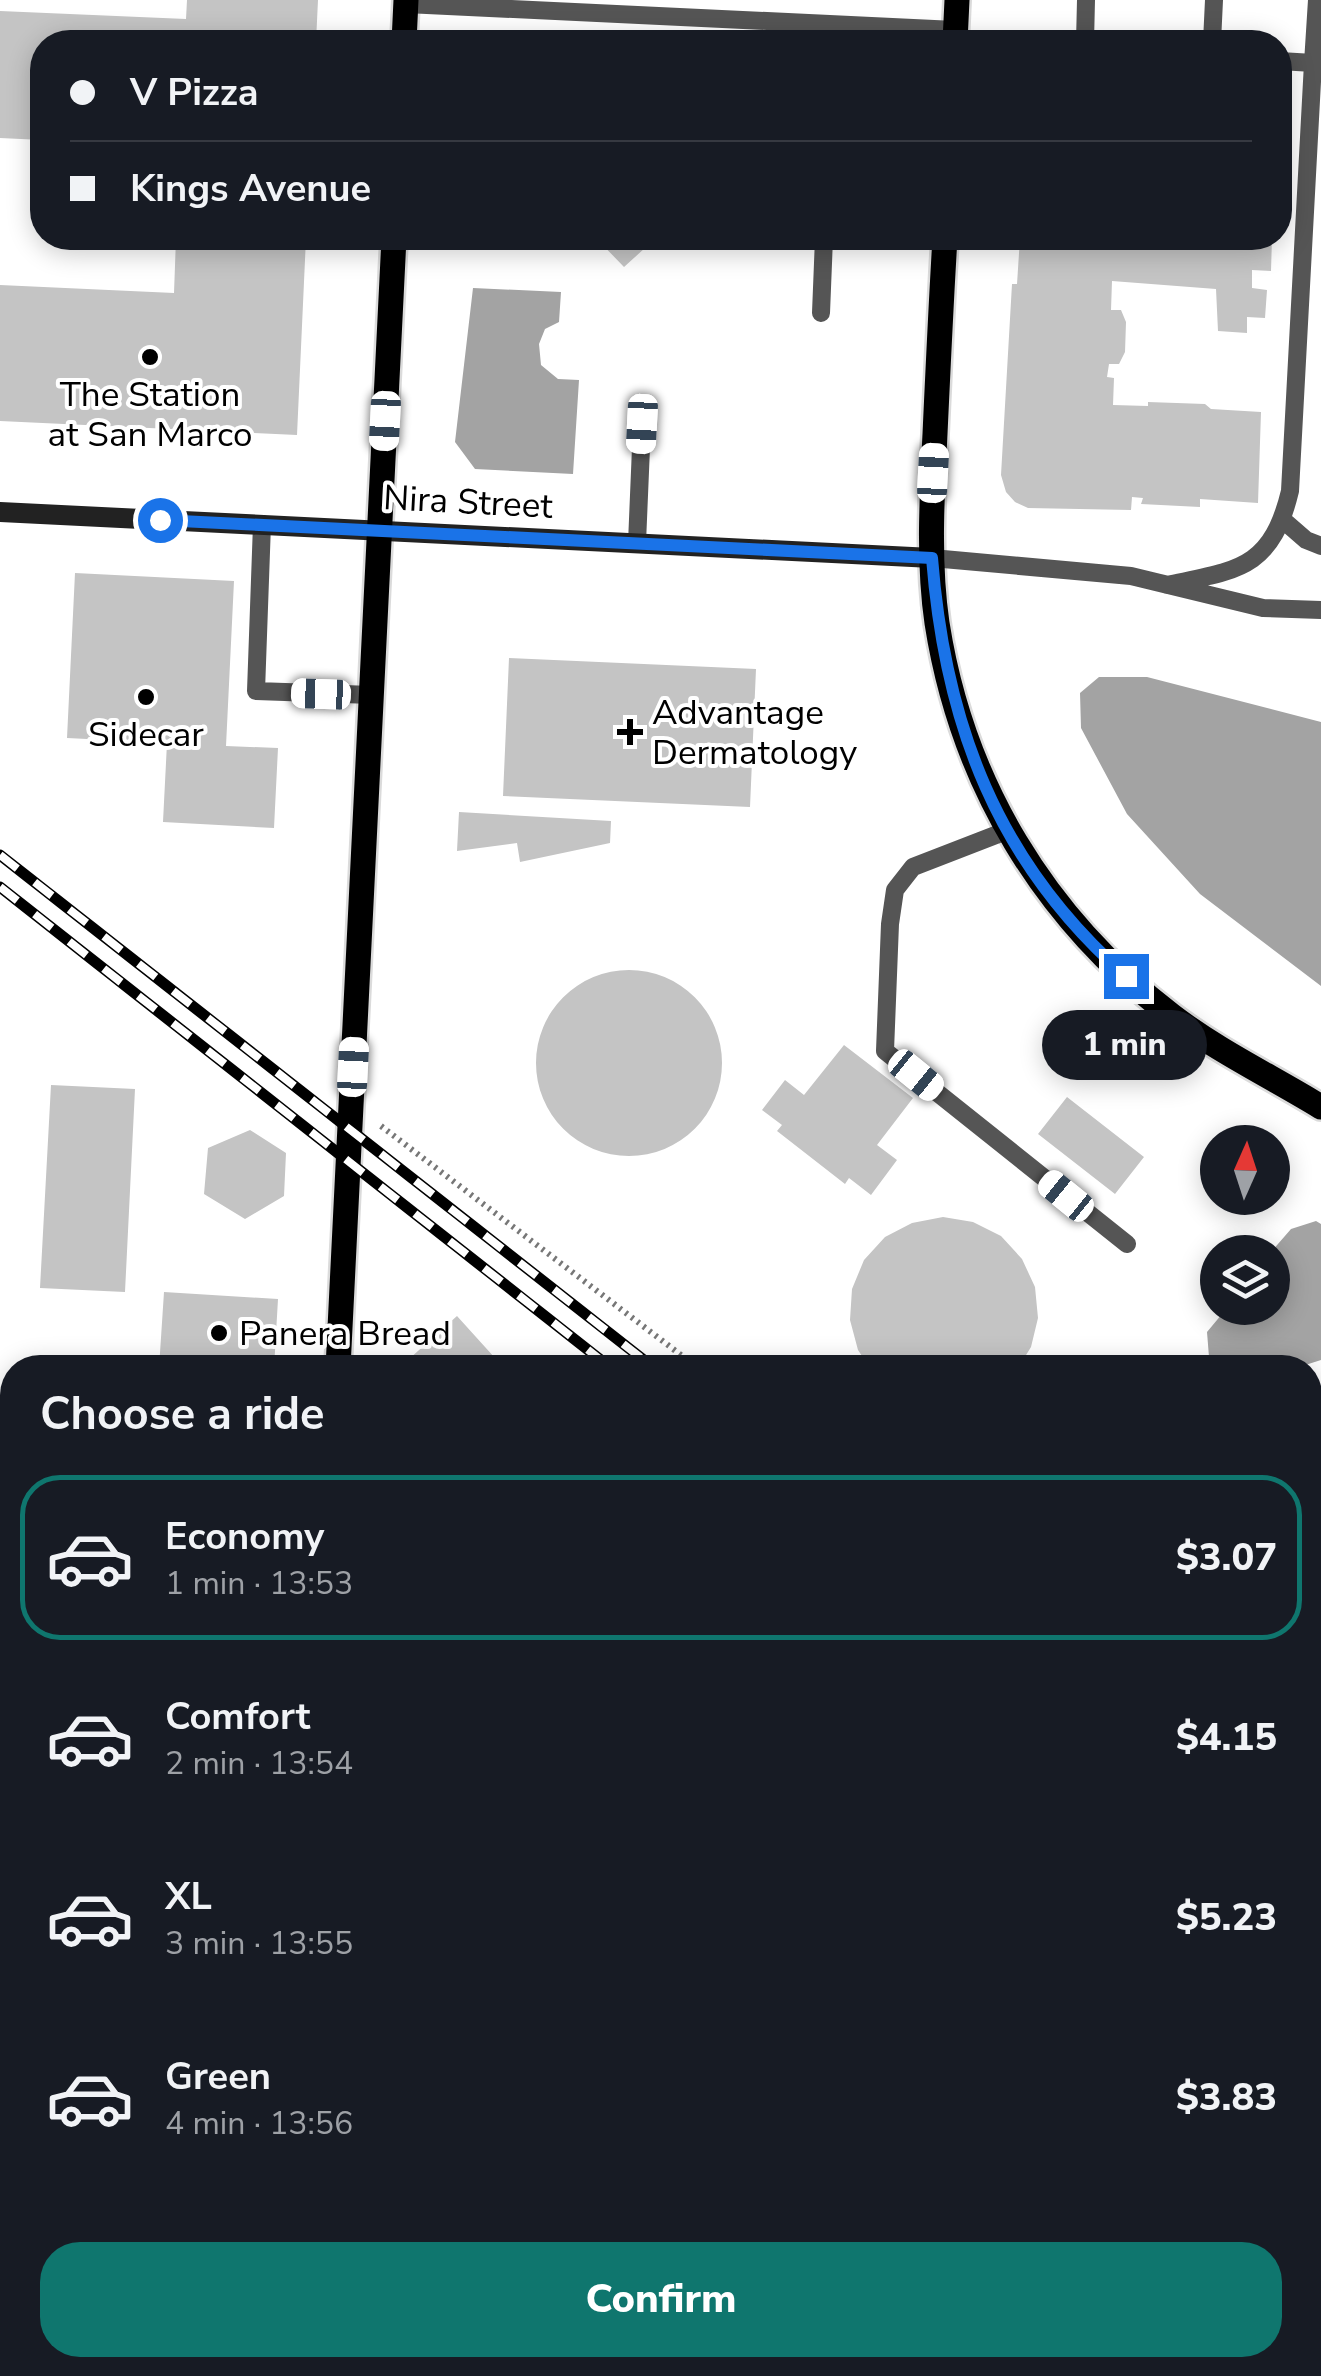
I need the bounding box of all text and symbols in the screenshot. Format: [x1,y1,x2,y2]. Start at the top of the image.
text: V Pizza [130,67,258,118]
text: Kings Avenue [130,163,371,214]
marker: The Station at San Marco [139,346,161,368]
place label: The Station at San Marco [48,371,252,458]
car [368,390,402,452]
car [625,393,659,455]
car [916,442,950,504]
street label: Nira Street [382,474,555,530]
route start [138,498,183,543]
car [290,678,352,710]
marker: Sidecar [135,686,157,708]
place label: Advantage Dermatology [652,689,857,776]
place label: Sidecar [88,711,204,758]
marker: Advantage Dermatology [617,719,643,745]
route end [1104,954,1149,999]
callout: 1 min [1044,1011,1208,1081]
text: 1 min [1082,1023,1167,1066]
car [336,1036,370,1098]
car [883,1044,949,1106]
north arrow [1200,1125,1290,1215]
map controls [1200,1125,1290,1325]
car [1033,1165,1099,1227]
button: layers [1200,1235,1290,1325]
place label: Panera Bread [239,1310,451,1357]
marker: Panera Bread [208,1322,230,1344]
text: Choose a ride [40,1384,325,1445]
text: Economy [165,1511,324,1562]
icon: car [45,1513,135,1603]
text: $3.07 [1176,1532,1277,1583]
text: 1 min · 13:53 [165,1562,353,1605]
text: Comfort [165,1691,310,1742]
icon: car [45,1693,135,1783]
text: $4.15 [1176,1712,1277,1763]
text: 2 min · 13:54 [165,1742,353,1785]
text: XL [165,1871,212,1922]
icon: car [45,1873,135,1963]
text: $5.23 [1176,1892,1277,1943]
text: 3 min · 13:55 [165,1922,353,1965]
text: Green [165,2051,271,2102]
icon: car [45,2053,135,2143]
text: $3.83 [1176,2072,1277,2123]
text: 4 min · 13:56 [165,2102,353,2145]
button: Confirm [40,2242,1282,2357]

